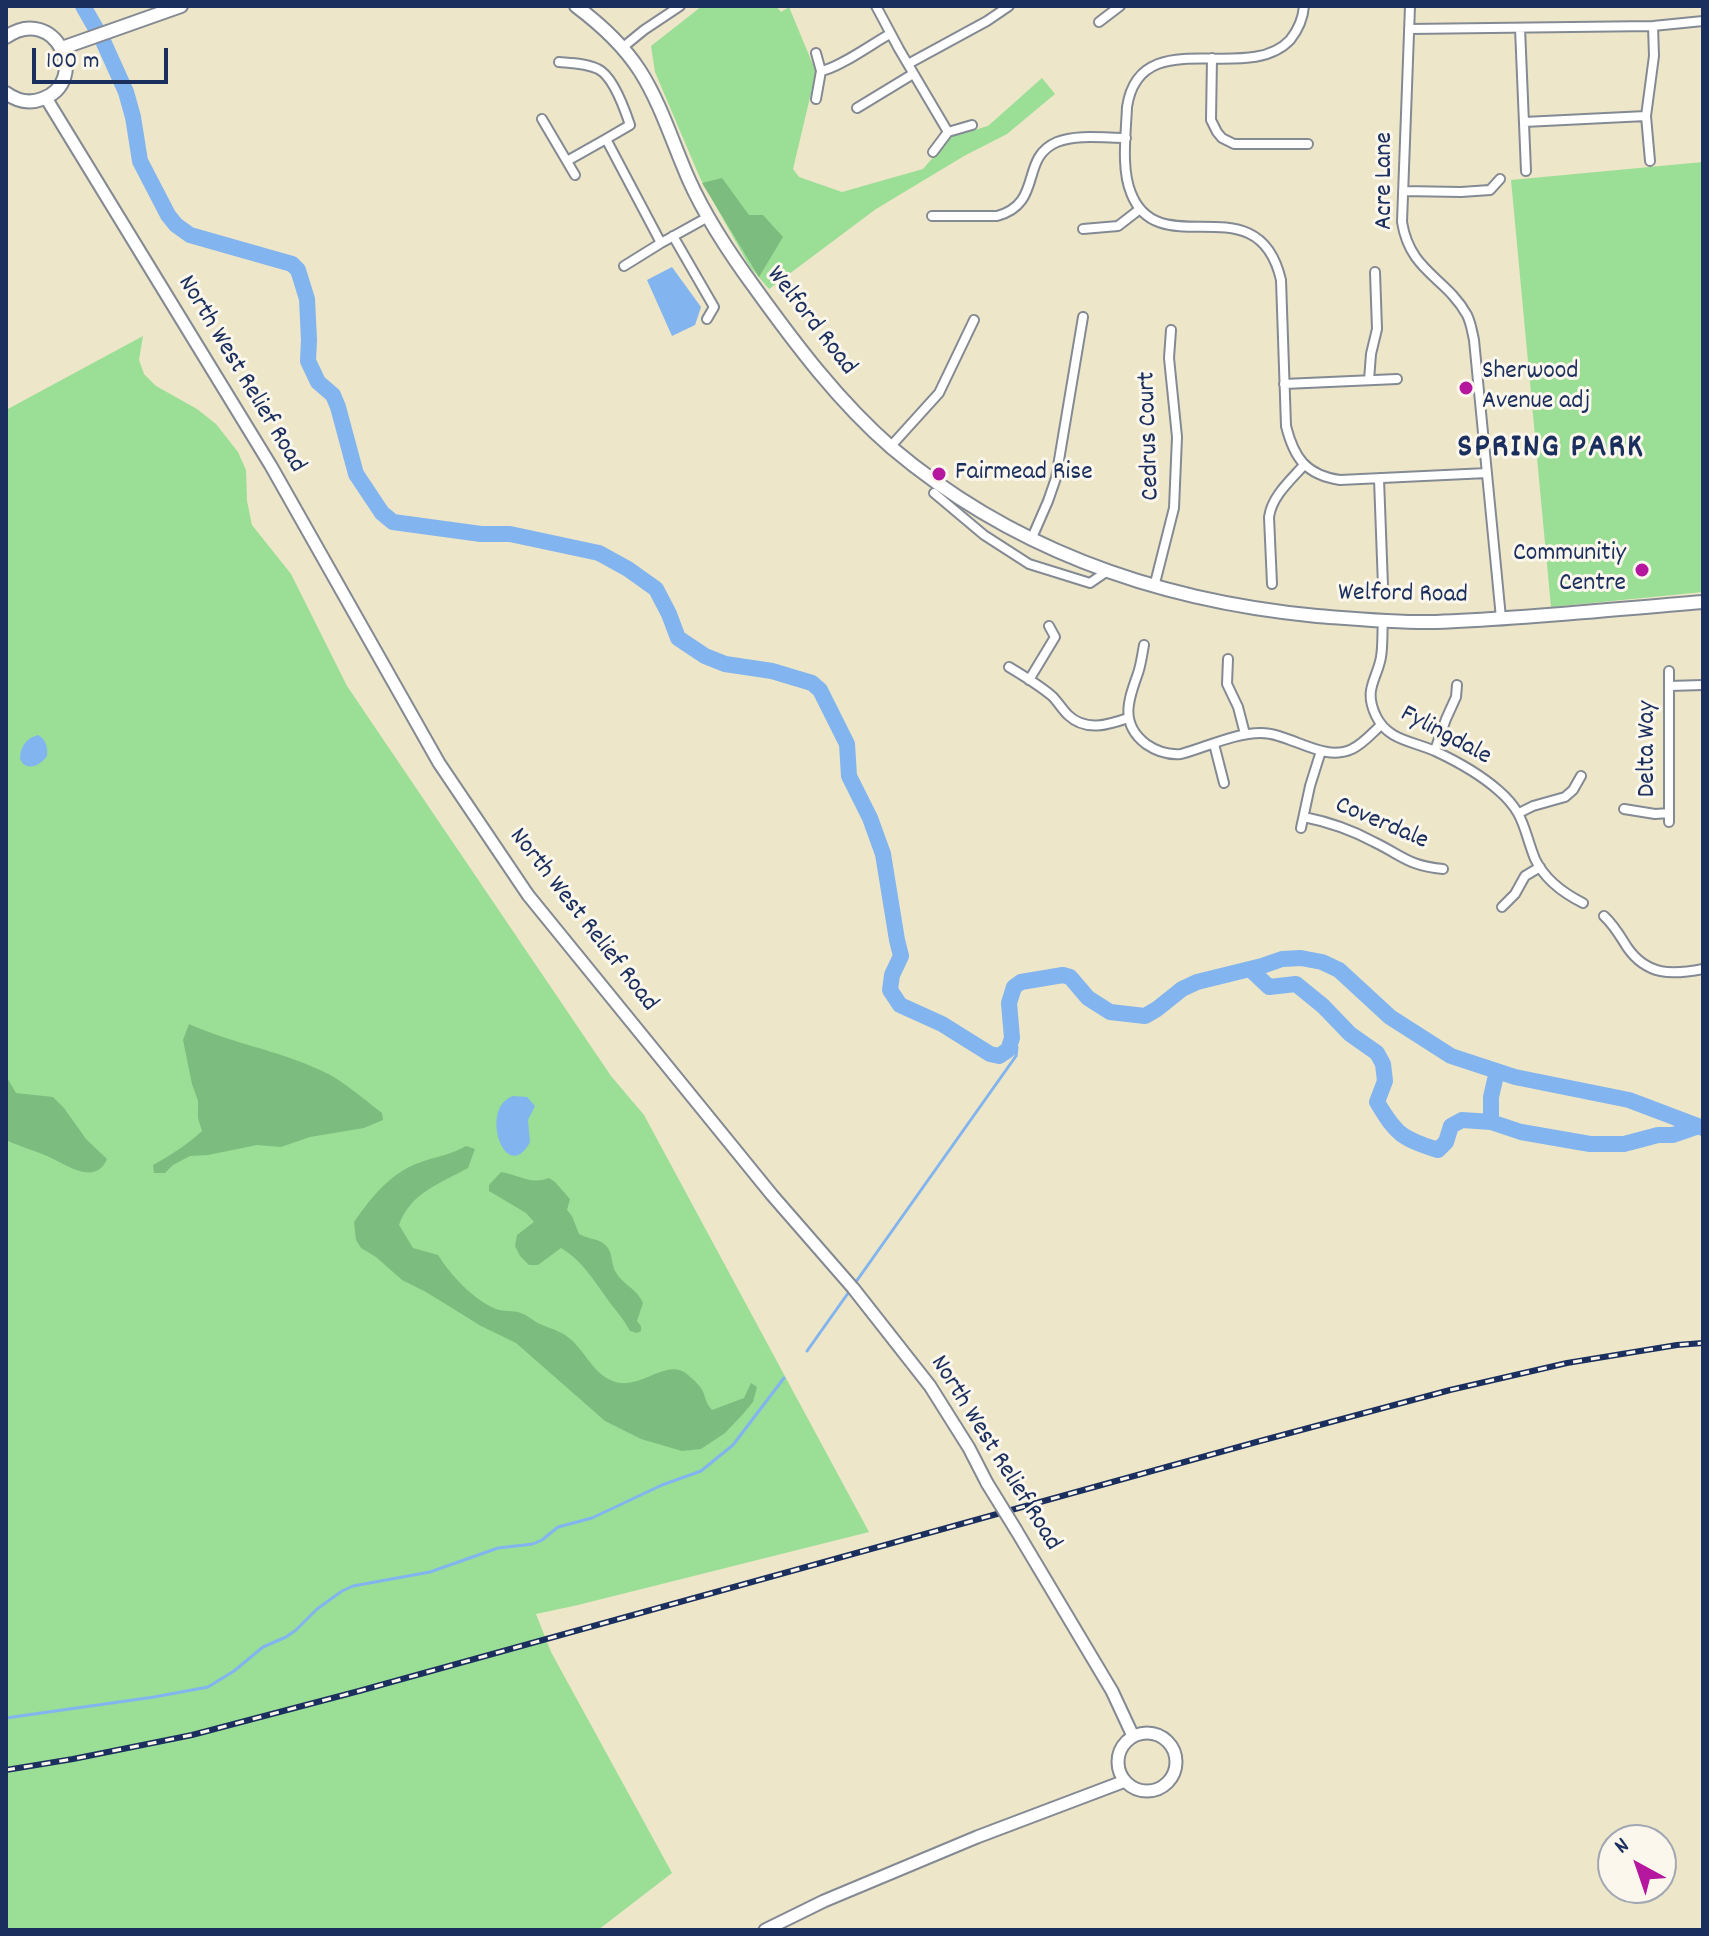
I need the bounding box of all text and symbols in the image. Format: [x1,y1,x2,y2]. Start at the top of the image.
scale bar [36,32,172,82]
text: 100 m [46,45,99,79]
street label: Acre Lane [1370,132,1402,230]
street label: Welford Road [758,261,862,383]
street label: North West Relief Road [169,271,311,479]
place label: Sherwood Avenue adj [1482,357,1590,418]
street label: Cedrus Court [1133,371,1169,501]
marker: Sherwood Avenue adj [1457,379,1475,397]
district label: SPRING PARK [1457,430,1645,470]
place label: Fairmead Rise [955,458,1093,490]
marker: Fairmead Rise [930,465,948,483]
place label: Communitiy Centre [1513,539,1626,600]
marker: Communitiy Centre [1633,561,1651,579]
street label: Welford Road [1338,579,1468,613]
street label: Fylingdale [1394,700,1496,774]
street label: Delta Way [1633,701,1665,797]
street label: Coverdale [1330,791,1432,859]
street label: North West Relief Road [501,823,663,1019]
street label: North West Relief Road [921,1351,1067,1557]
north arrow [1597,1824,1677,1904]
text: N [1608,1831,1637,1862]

